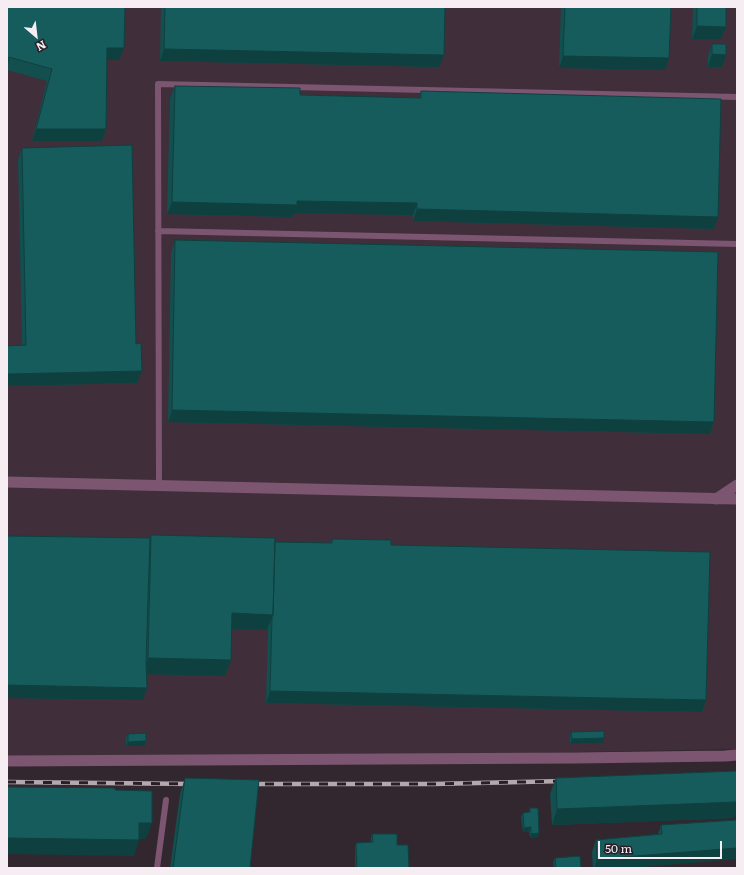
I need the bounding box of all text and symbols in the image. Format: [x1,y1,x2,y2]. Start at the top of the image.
north arrow [16,16,56,56]
text: N [34,37,49,56]
scale bar [600,833,724,859]
text: 50 m [605,839,632,857]

